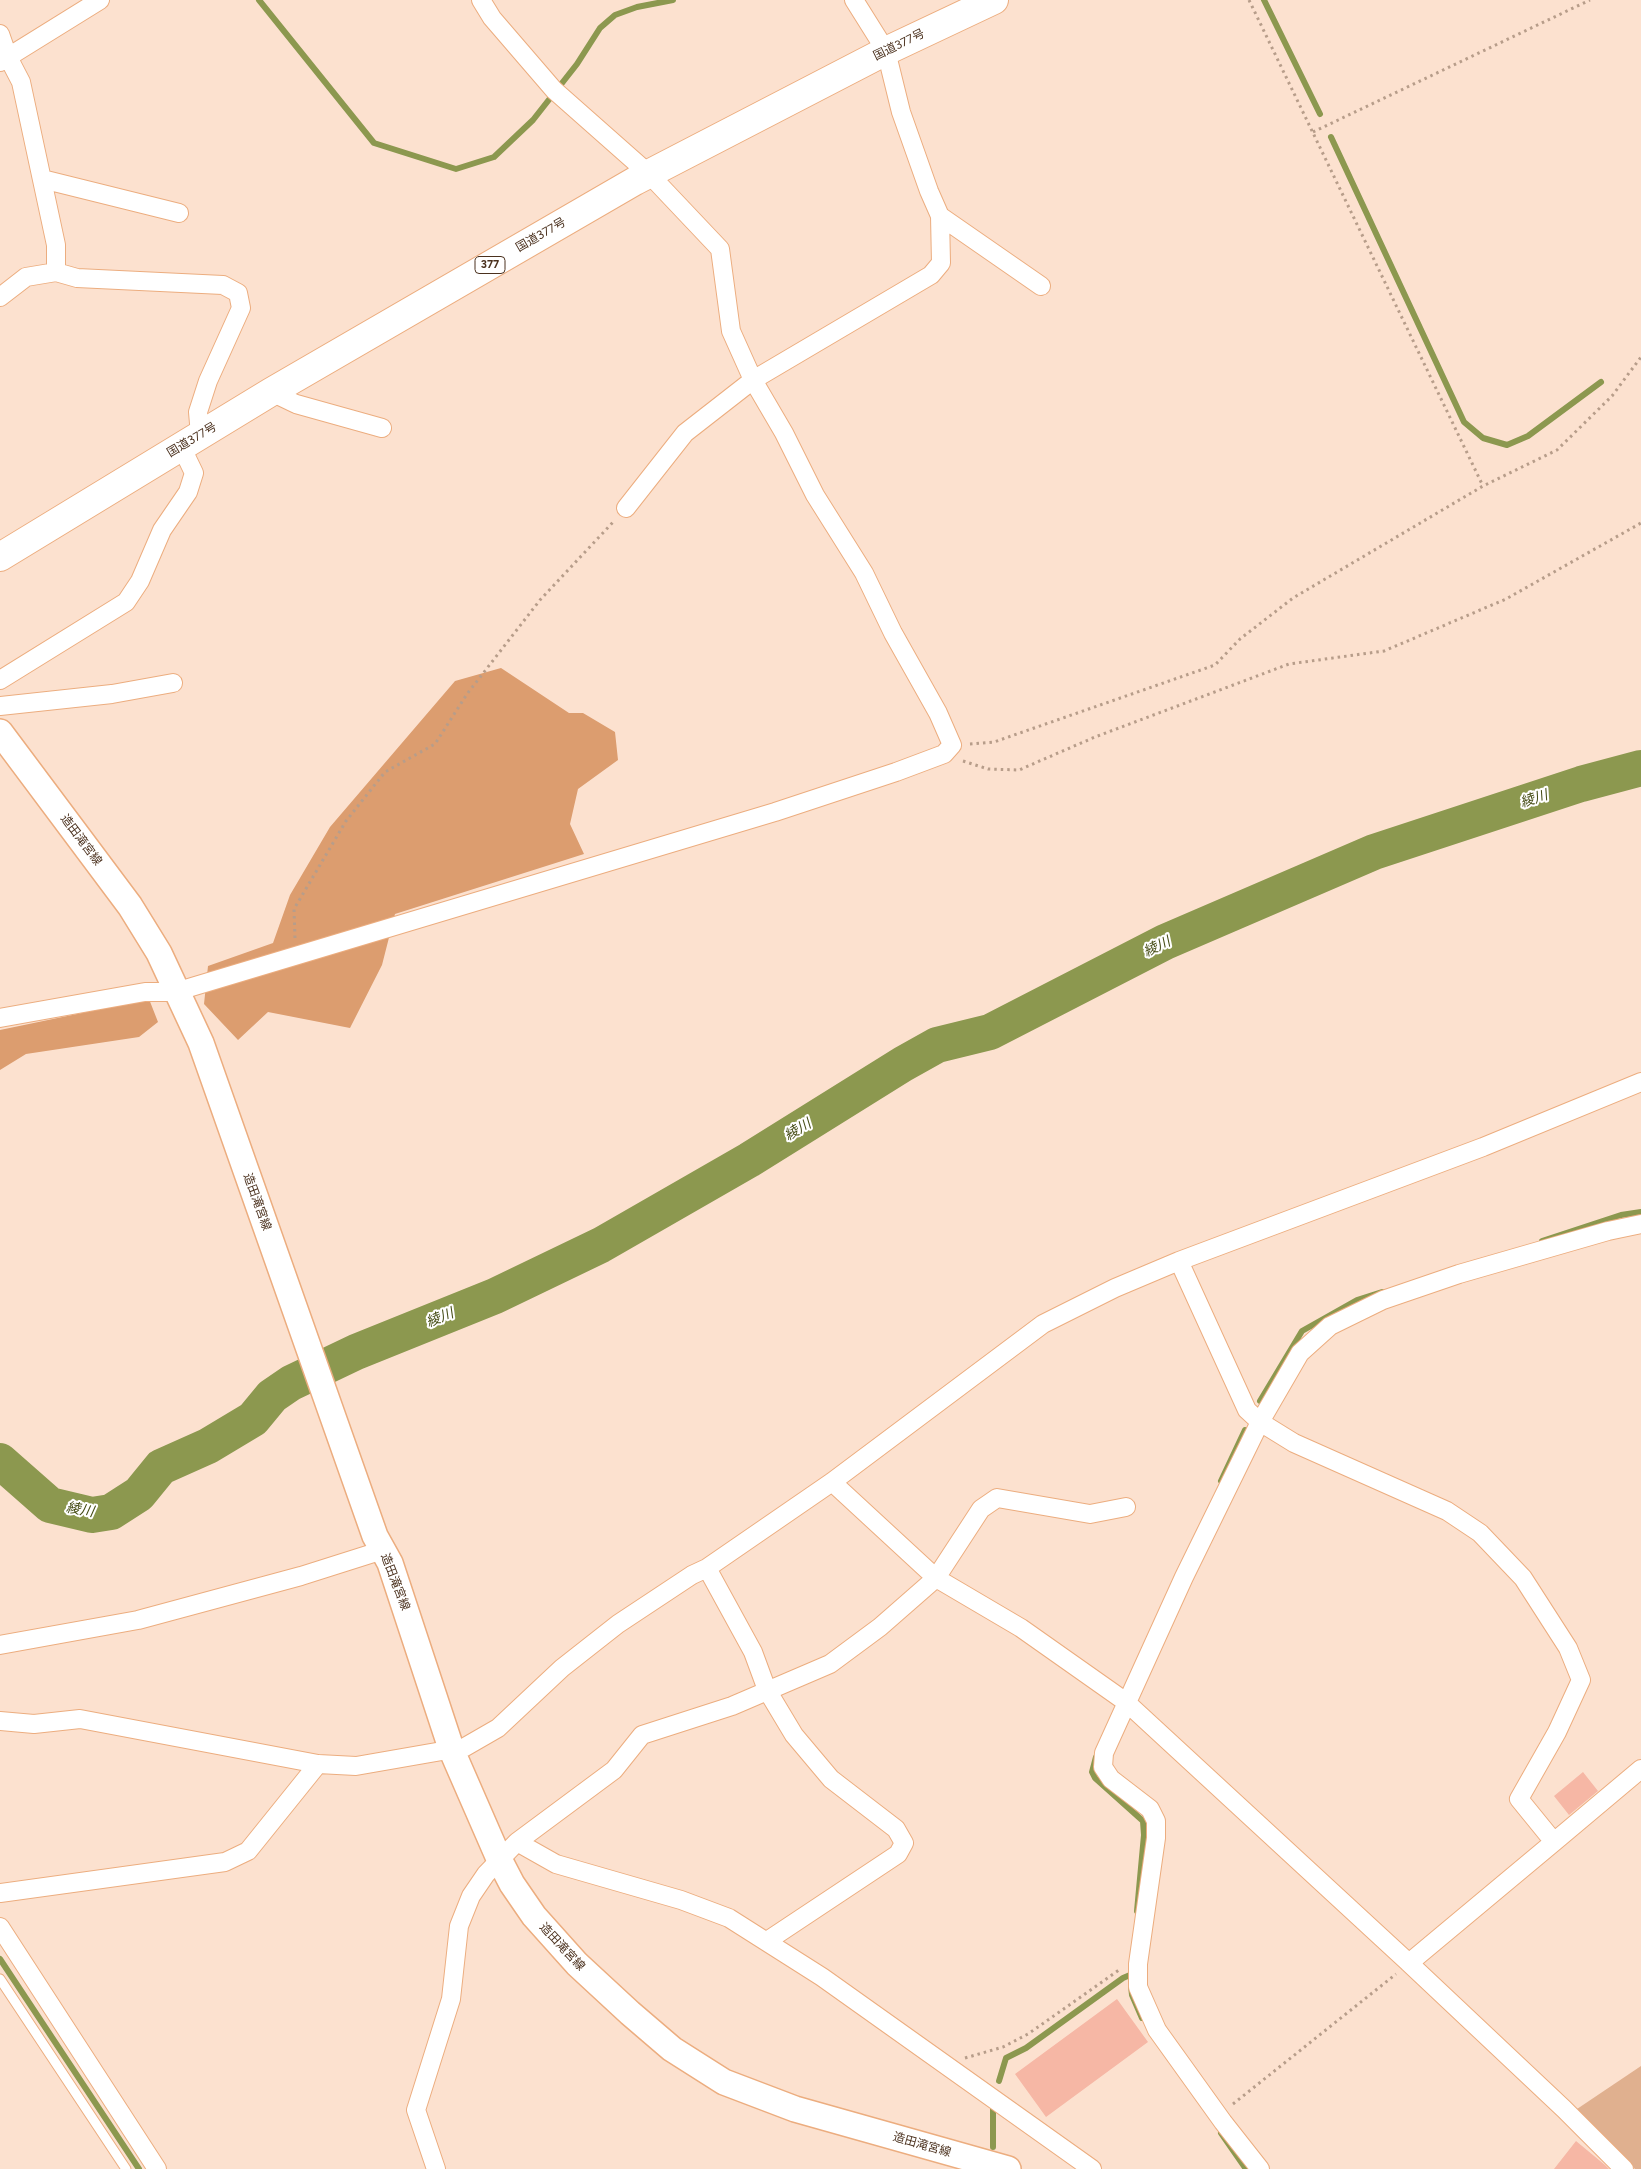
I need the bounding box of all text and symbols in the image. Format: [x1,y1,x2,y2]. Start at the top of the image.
street label: 国道377号 [871,26,927,64]
street label: 国道377号 [513,215,569,255]
road number: 377 [475,256,505,274]
street label: 国道377号 [165,420,219,460]
water label: 綾川 [1518,787,1550,811]
street label: 造田滝宮線 [57,812,105,868]
water label: 綾川 [1141,933,1173,961]
water label: 綾川 [782,1116,814,1144]
street label: 造田滝宮線 [240,1171,274,1233]
water label: 綾川 [424,1305,456,1331]
water label: 綾川 [65,1499,95,1521]
street label: 造田滝宮線 [378,1551,412,1613]
street label: 造田滝宮線 [536,1920,588,1974]
street label: 造田滝宮線 [891,2130,953,2160]

